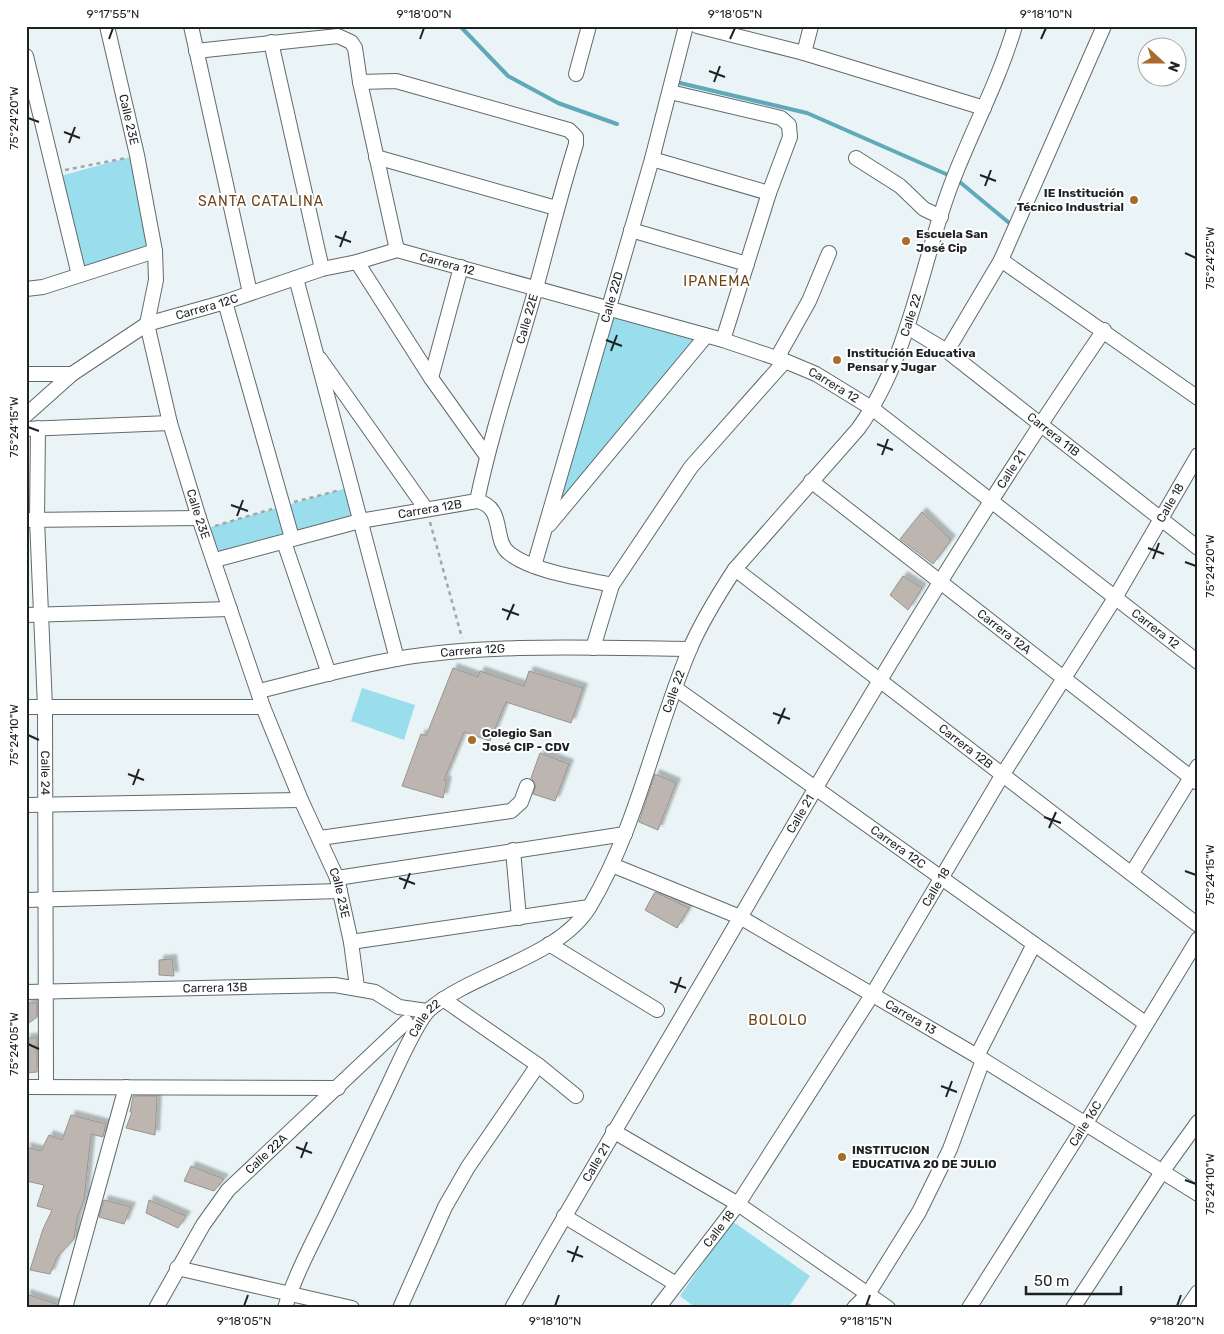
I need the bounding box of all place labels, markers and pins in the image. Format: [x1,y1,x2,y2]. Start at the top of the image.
place label: IE Institución Técnico Industrial [1017,186,1124,214]
marker: IE Institución Técnico Industrial [1128,194,1140,206]
place label: Escuela San José Cip [916,227,988,255]
marker: Escuela San José Cip [900,235,912,247]
place label: Institución Educativa Pensar y Jugar [847,346,976,374]
marker: Institución Educativa Pensar y Jugar [831,354,843,366]
place label: Colegio San José CIP - CDV [482,726,570,754]
marker: Colegio San José CIP - CDV [466,734,478,746]
place label: INSTITUCION EDUCATIVA 20 DE JULIO [852,1143,997,1171]
marker: INSTITUCION EDUCATIVA 20 DE JULIO [836,1151,848,1163]

